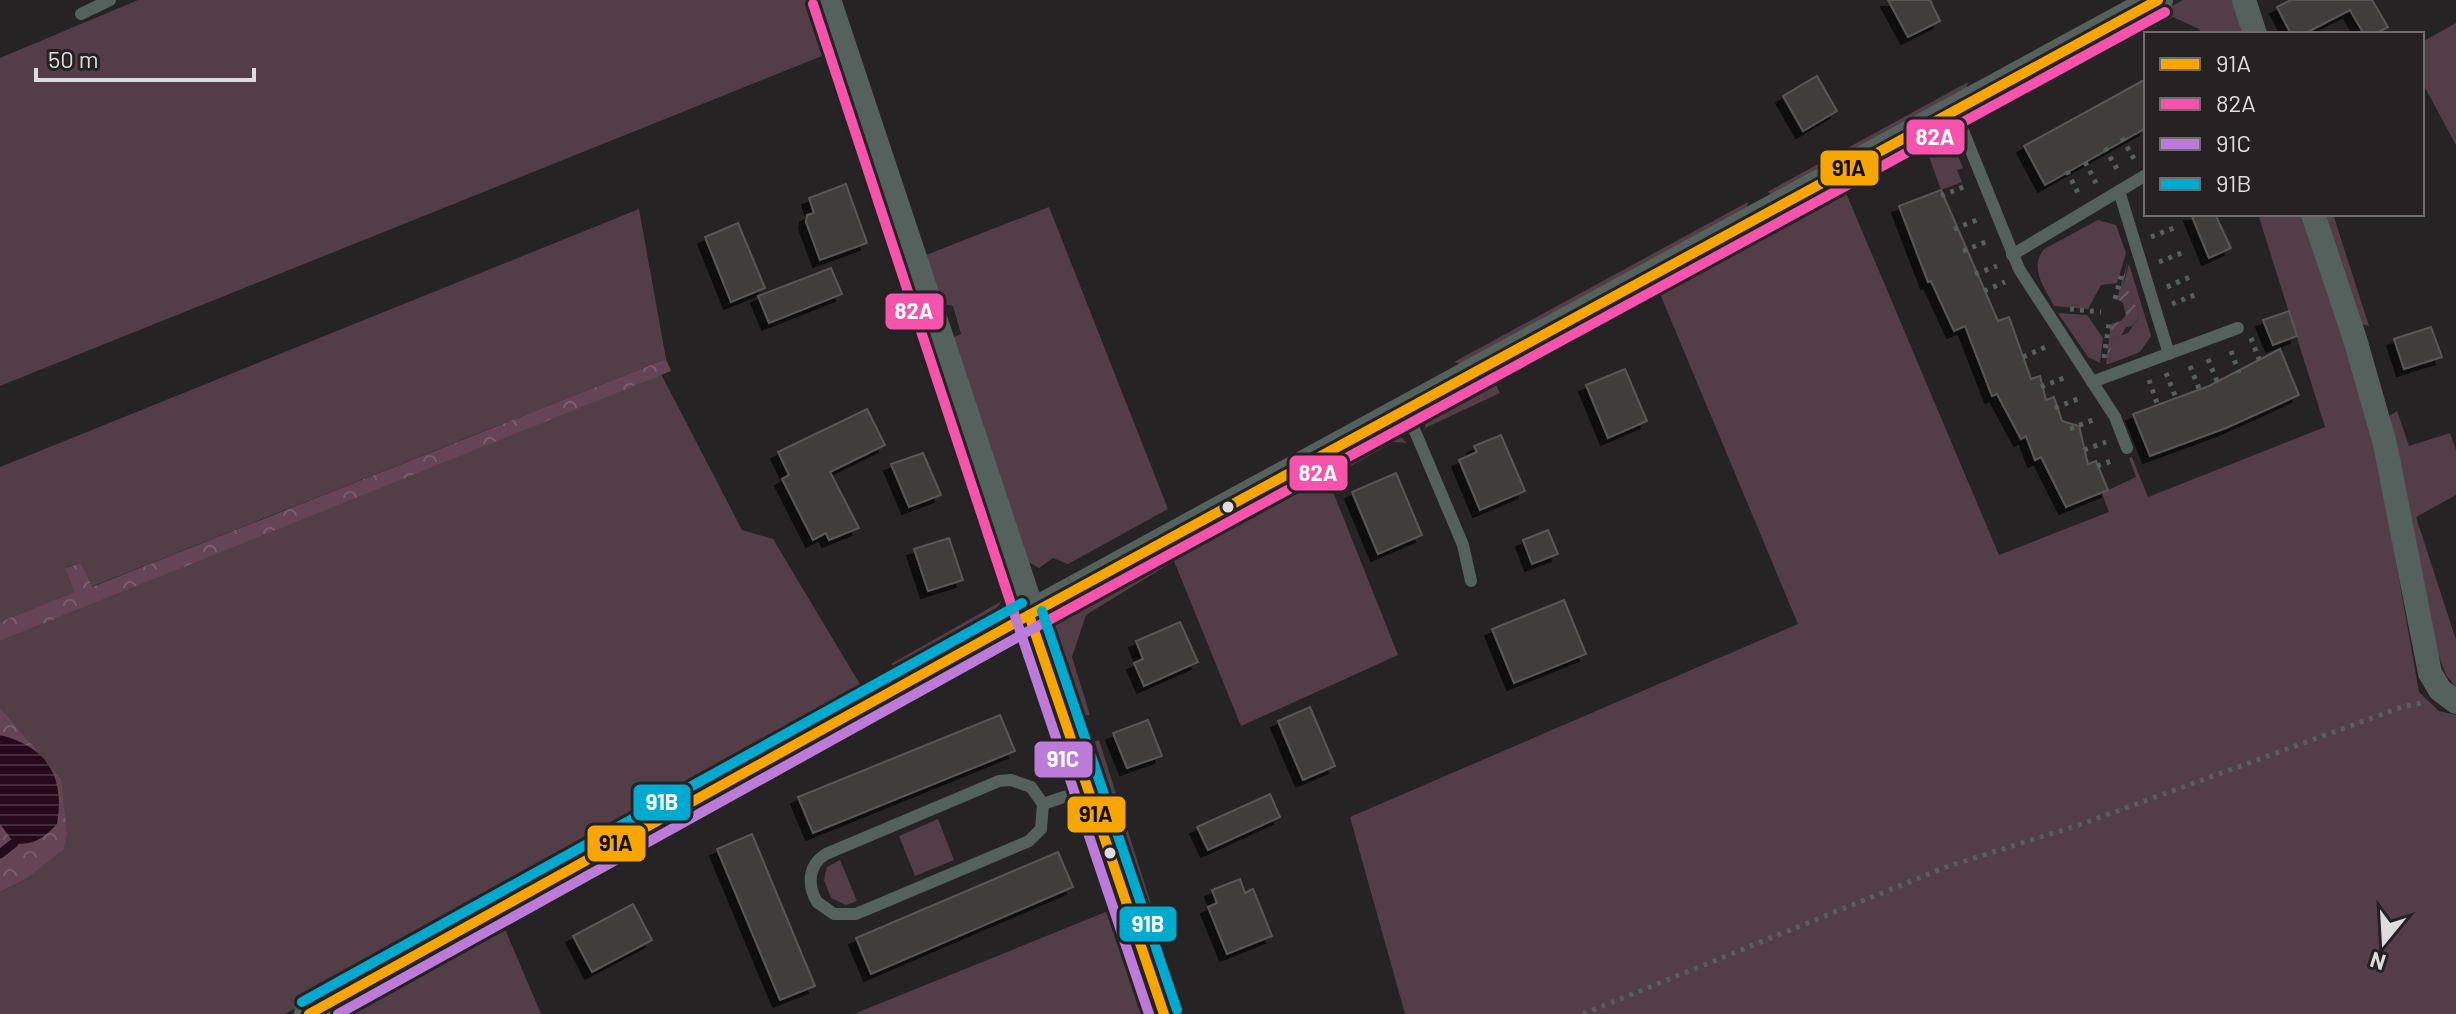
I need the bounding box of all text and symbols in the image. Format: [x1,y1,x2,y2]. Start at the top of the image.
scale bar [36,32,254,82]
legend [2144,32,2424,216]
text: 50 m [48,44,99,73]
text: 91A [2216,48,2251,77]
text: 82A [2216,88,2256,117]
line badge: 82A [1905,118,1966,156]
text: 82A [1916,123,1955,149]
text: 91C [2216,128,2251,157]
line badge: 91A [1819,149,1880,187]
text: 91A [1832,154,1866,180]
text: 91B [2216,168,2251,197]
line badge: 82A [884,292,945,331]
text: 82A [895,297,934,323]
line badge: 82A [1288,454,1349,492]
text: 82A [1299,459,1338,485]
unlabelled marker [1220,499,1236,515]
line badge: 91C [1033,740,1094,779]
text: 91C [1047,745,1079,771]
line badge: 91B [632,783,692,822]
text: 91B [646,788,678,814]
line badge: 91A [1066,795,1127,834]
text: 91A [1079,800,1113,826]
line badge: 91A [586,824,647,863]
text: 91A [599,829,633,855]
unlabelled marker [1102,845,1118,861]
north arrow [2344,902,2424,982]
line badge: 91B [1118,905,1178,943]
text: 91B [1132,910,1164,936]
text: N [2367,947,2388,977]

